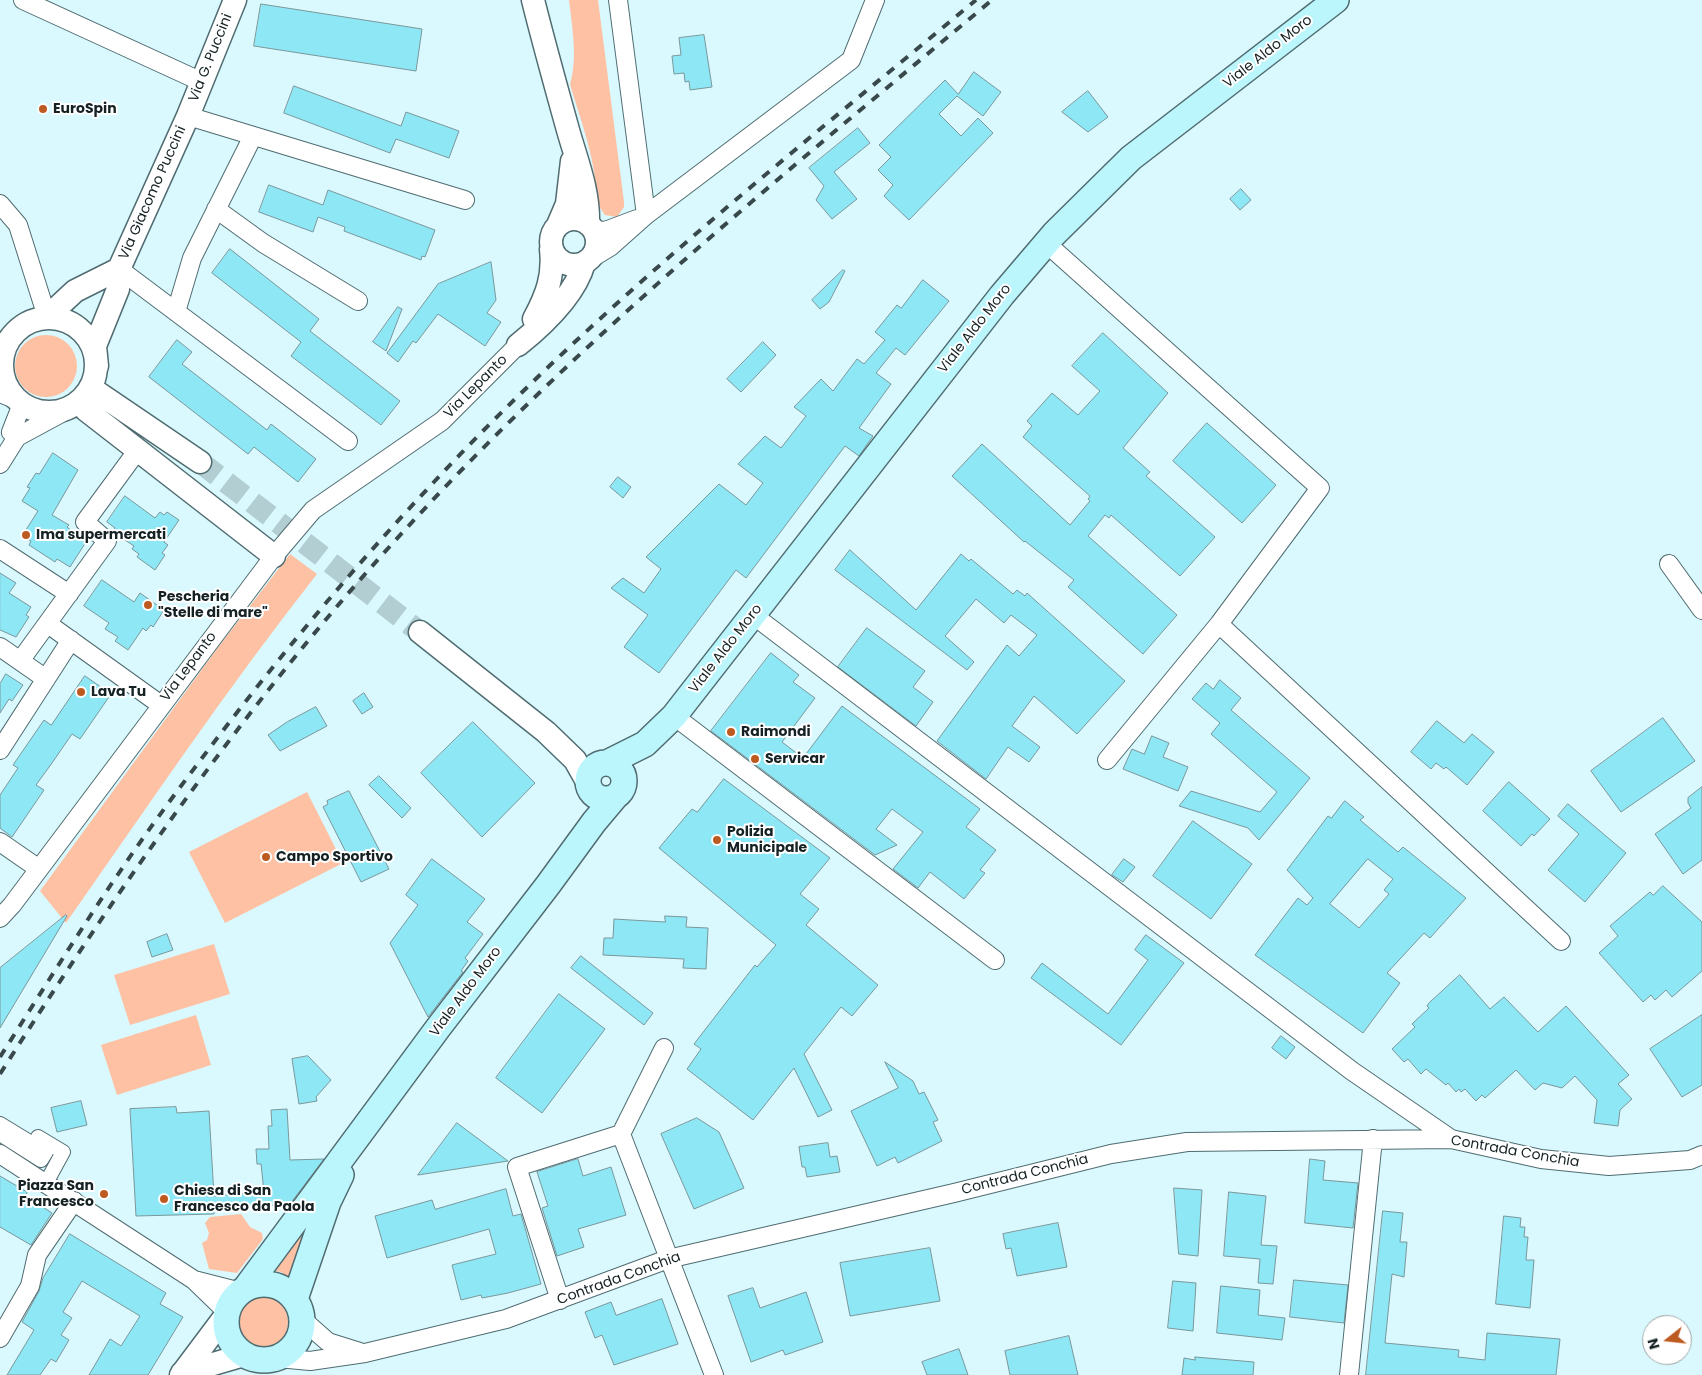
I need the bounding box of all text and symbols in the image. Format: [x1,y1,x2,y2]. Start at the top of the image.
street label: Via G. Puccini [186,11,236,105]
street label: Viale Aldo Moro [1220,12,1316,92]
place label: EuroSpin [53,101,117,117]
marker: EuroSpin [37,103,49,115]
street label: Via Giacomo Puccini [116,124,190,262]
street label: Viale Aldo Moro [935,281,1015,377]
street label: Via Lepanto [441,352,511,422]
place label: Ima supermercati [36,527,166,543]
marker: Ima supermercati [20,529,32,541]
place label: Pescheria "Stelle di mare" [158,589,268,622]
marker: Pescheria "Stelle di mare" [142,599,154,611]
street label: Viale Aldo Moro [686,601,766,697]
street label: Via Lepanto [157,629,221,705]
place label: Lava Tu [91,684,146,700]
marker: Lava Tu [75,686,87,698]
place label: Raimondi [741,724,811,740]
marker: Raimondi [725,726,737,738]
place label: Servicar [765,751,825,767]
marker: Servicar [749,753,761,765]
place label: Polizia Municipale [727,824,807,856]
marker: Polizia Municipale [711,834,723,846]
place label: Campo Sportivo [276,849,393,865]
marker: Campo Sportivo [260,851,272,863]
street label: Viale Aldo Moro [427,944,505,1040]
street label: Contrada Conchia [1449,1132,1581,1172]
street label: Contrada Conchia [960,1151,1090,1199]
place label: Piazza San Francesco [18,1178,94,1210]
place label: Chiesa di San Francesco da Paola [174,1183,315,1216]
marker: Piazza San Francesco [98,1188,110,1200]
marker: Chiesa di San Francesco da Paola [158,1193,170,1205]
street label: Contrada Conchia [555,1249,683,1309]
north arrow [1642,1315,1692,1365]
text: N [1642,1336,1665,1352]

